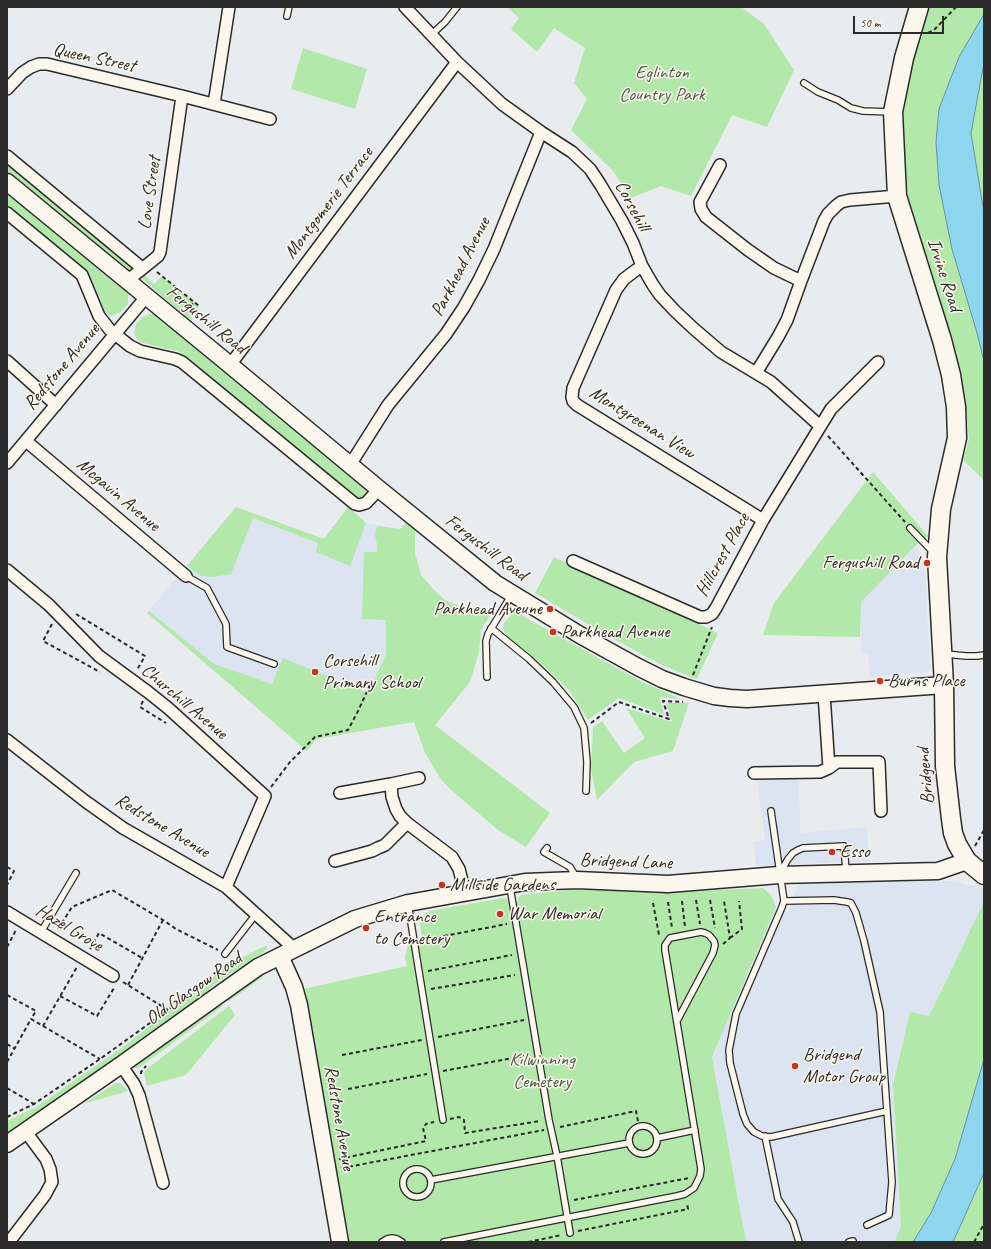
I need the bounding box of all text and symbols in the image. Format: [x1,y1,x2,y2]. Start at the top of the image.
scale bar [855,8,946,34]
text: 50 m [860,15,880,31]
street label: Queen Street [51,38,137,78]
park label: Eglinton Country Park [619,62,705,106]
street label: Montgomerie Terrace [279,142,379,264]
street label: Love Street [134,155,166,231]
street label: Corsehill [609,177,655,235]
street label: Parkhead Avenue [426,214,496,320]
street label: Irvine Road [922,236,966,314]
street label: Fergushill Road [161,281,251,359]
street label: Redstone Avenue [19,319,105,415]
street label: Montgreenan View [585,382,699,464]
street label: Mcgavin Avenue [72,453,164,537]
street label: Hillcrest Place [691,509,755,601]
street label: Fergushill Road [440,510,532,586]
place label: Fergushill Road [822,552,919,574]
marker: Fergushill Road [922,558,932,568]
place label: Parkhead Aveune [434,598,542,620]
marker: Parkhead Aveune [545,604,555,614]
place label: Parkhead Avenue [561,621,669,643]
marker: Parkhead Avenue [548,627,558,637]
place label: Corsehill Primary School [323,650,420,694]
street label: Churchill Avenue [136,659,232,745]
marker: Corsehill Primary School [310,667,320,677]
place label: Burns Place [888,670,965,692]
marker: Burns Place [875,676,885,686]
street label: Bridgend [912,747,940,805]
street label: Redstone Avenue [111,789,213,863]
place label: Esso [840,841,870,863]
marker: Esso [827,847,837,857]
street label: Bridgend Lane [579,849,673,875]
place label: Millside Gardens [450,874,555,896]
marker: Millside Gardens [437,880,447,890]
street label: Hazel Grove [31,899,107,957]
place label: War Memorial [508,903,601,925]
place label: Entrance to Cemetery [374,906,449,950]
marker: War Memorial [495,909,505,919]
marker: Entrance to Cemetery [361,923,371,933]
street label: Old Glasgow Road [142,947,246,1031]
place label: Bridgend Motor Group [803,1044,885,1088]
park label: Kilwinning Cemetery [509,1049,575,1093]
marker: Bridgend Motor Group [790,1061,800,1071]
street label: Redstone Avenue [319,1064,359,1172]

